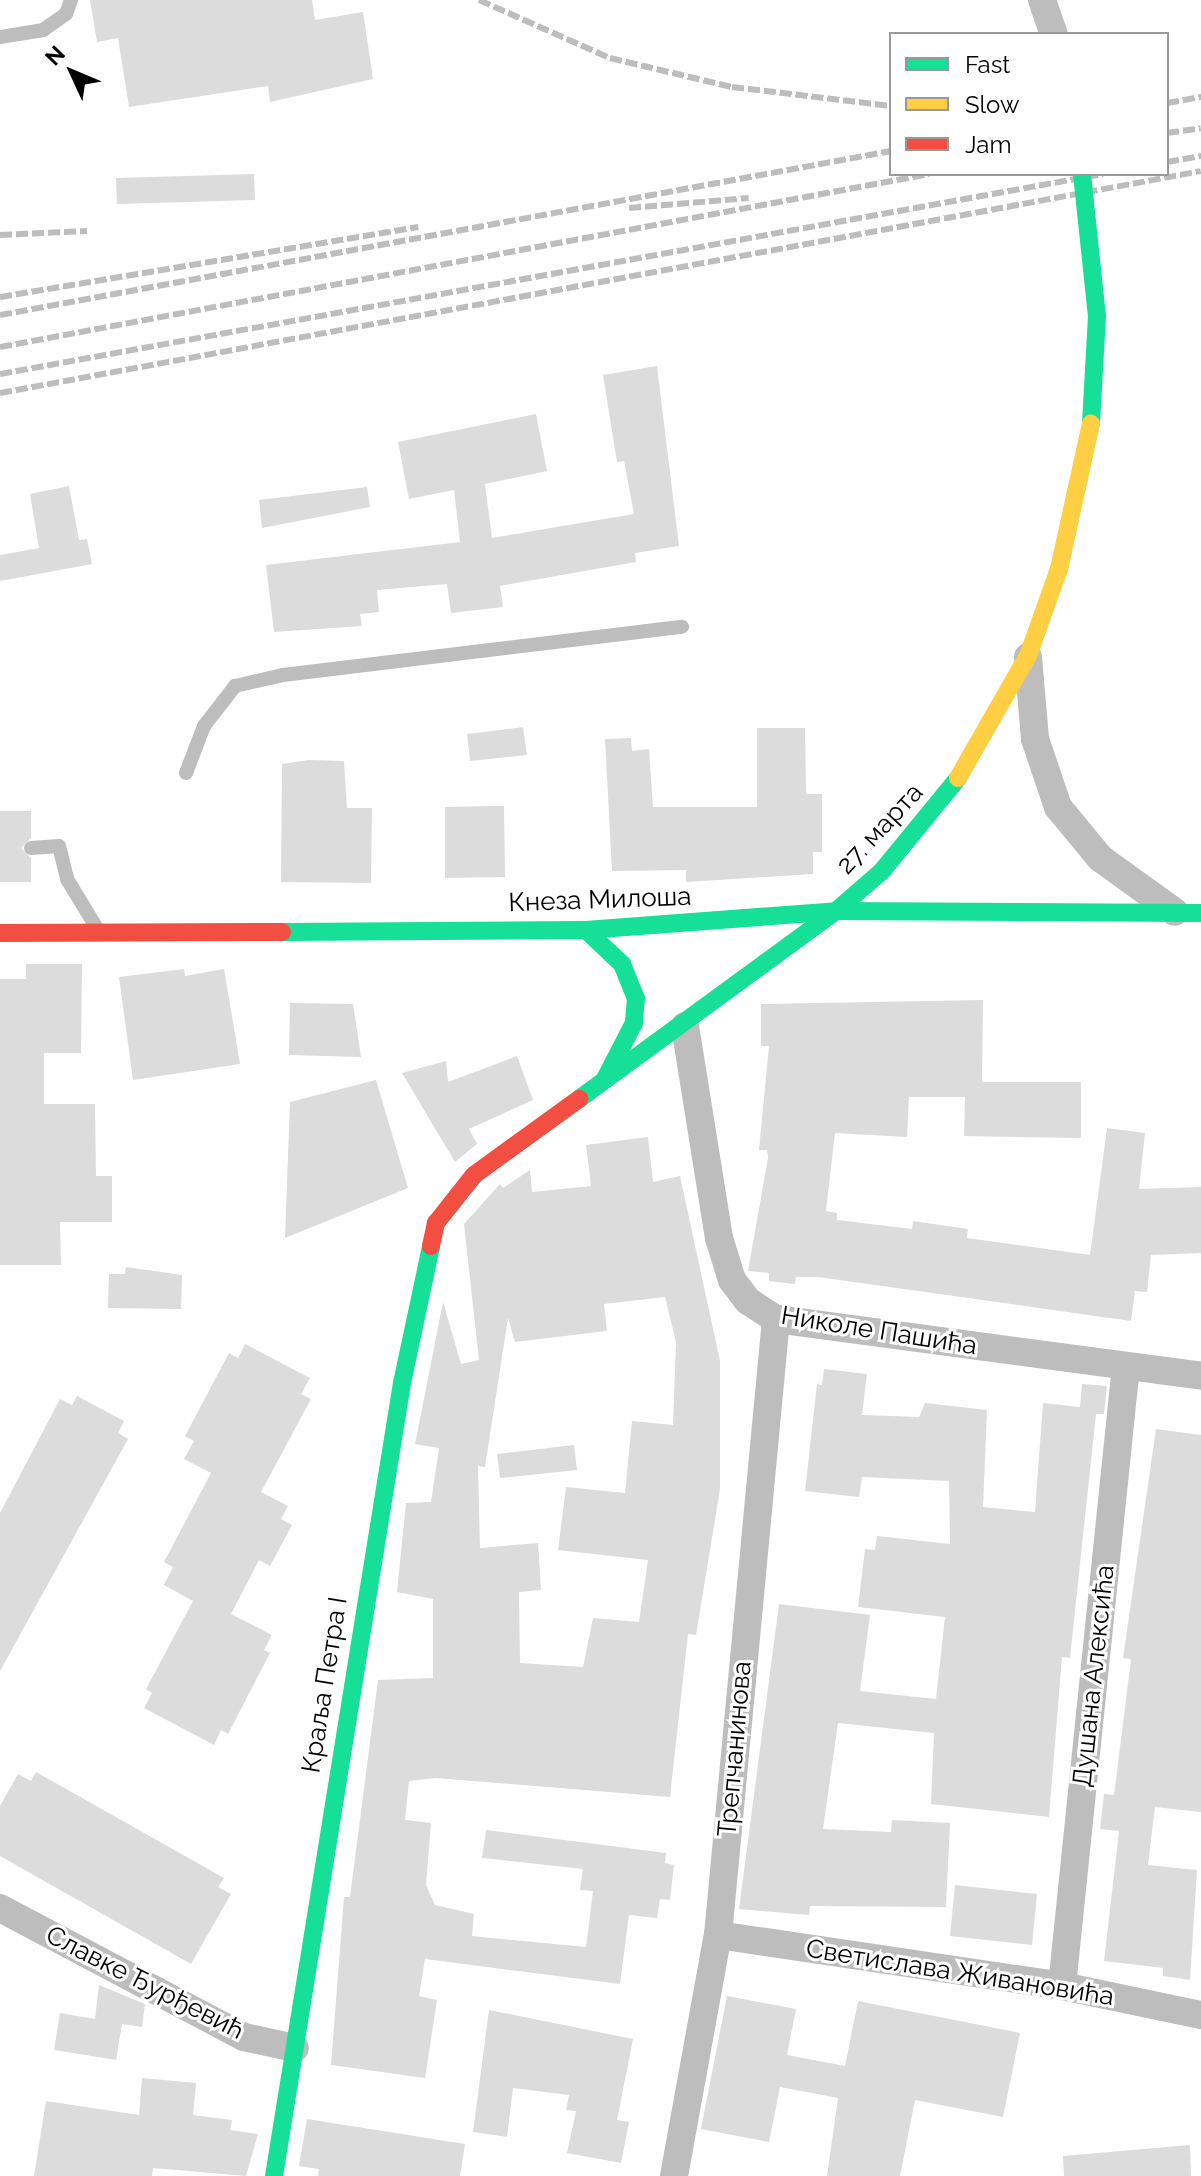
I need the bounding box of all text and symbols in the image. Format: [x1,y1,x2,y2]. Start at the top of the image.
north arrow [32,32,112,112]
legend [889,32,1169,176]
text: N [40,40,70,70]
text: Fast [965,50,1010,79]
text: Slow [965,90,1019,119]
text: Jam [965,130,1011,159]
street label: 27. марта [830,777,930,881]
street label: Кнеза Милоша [508,881,692,919]
street label: Николе Пашића [779,1300,979,1362]
street label: Душана Алексића [1067,1563,1121,1789]
street label: Краља Петра I [296,1595,354,1775]
street label: Трепчанинова [712,1660,758,1838]
street label: Славке Ђурђевић [40,1919,250,2047]
street label: Светислава Живановића [804,1933,1116,2013]

